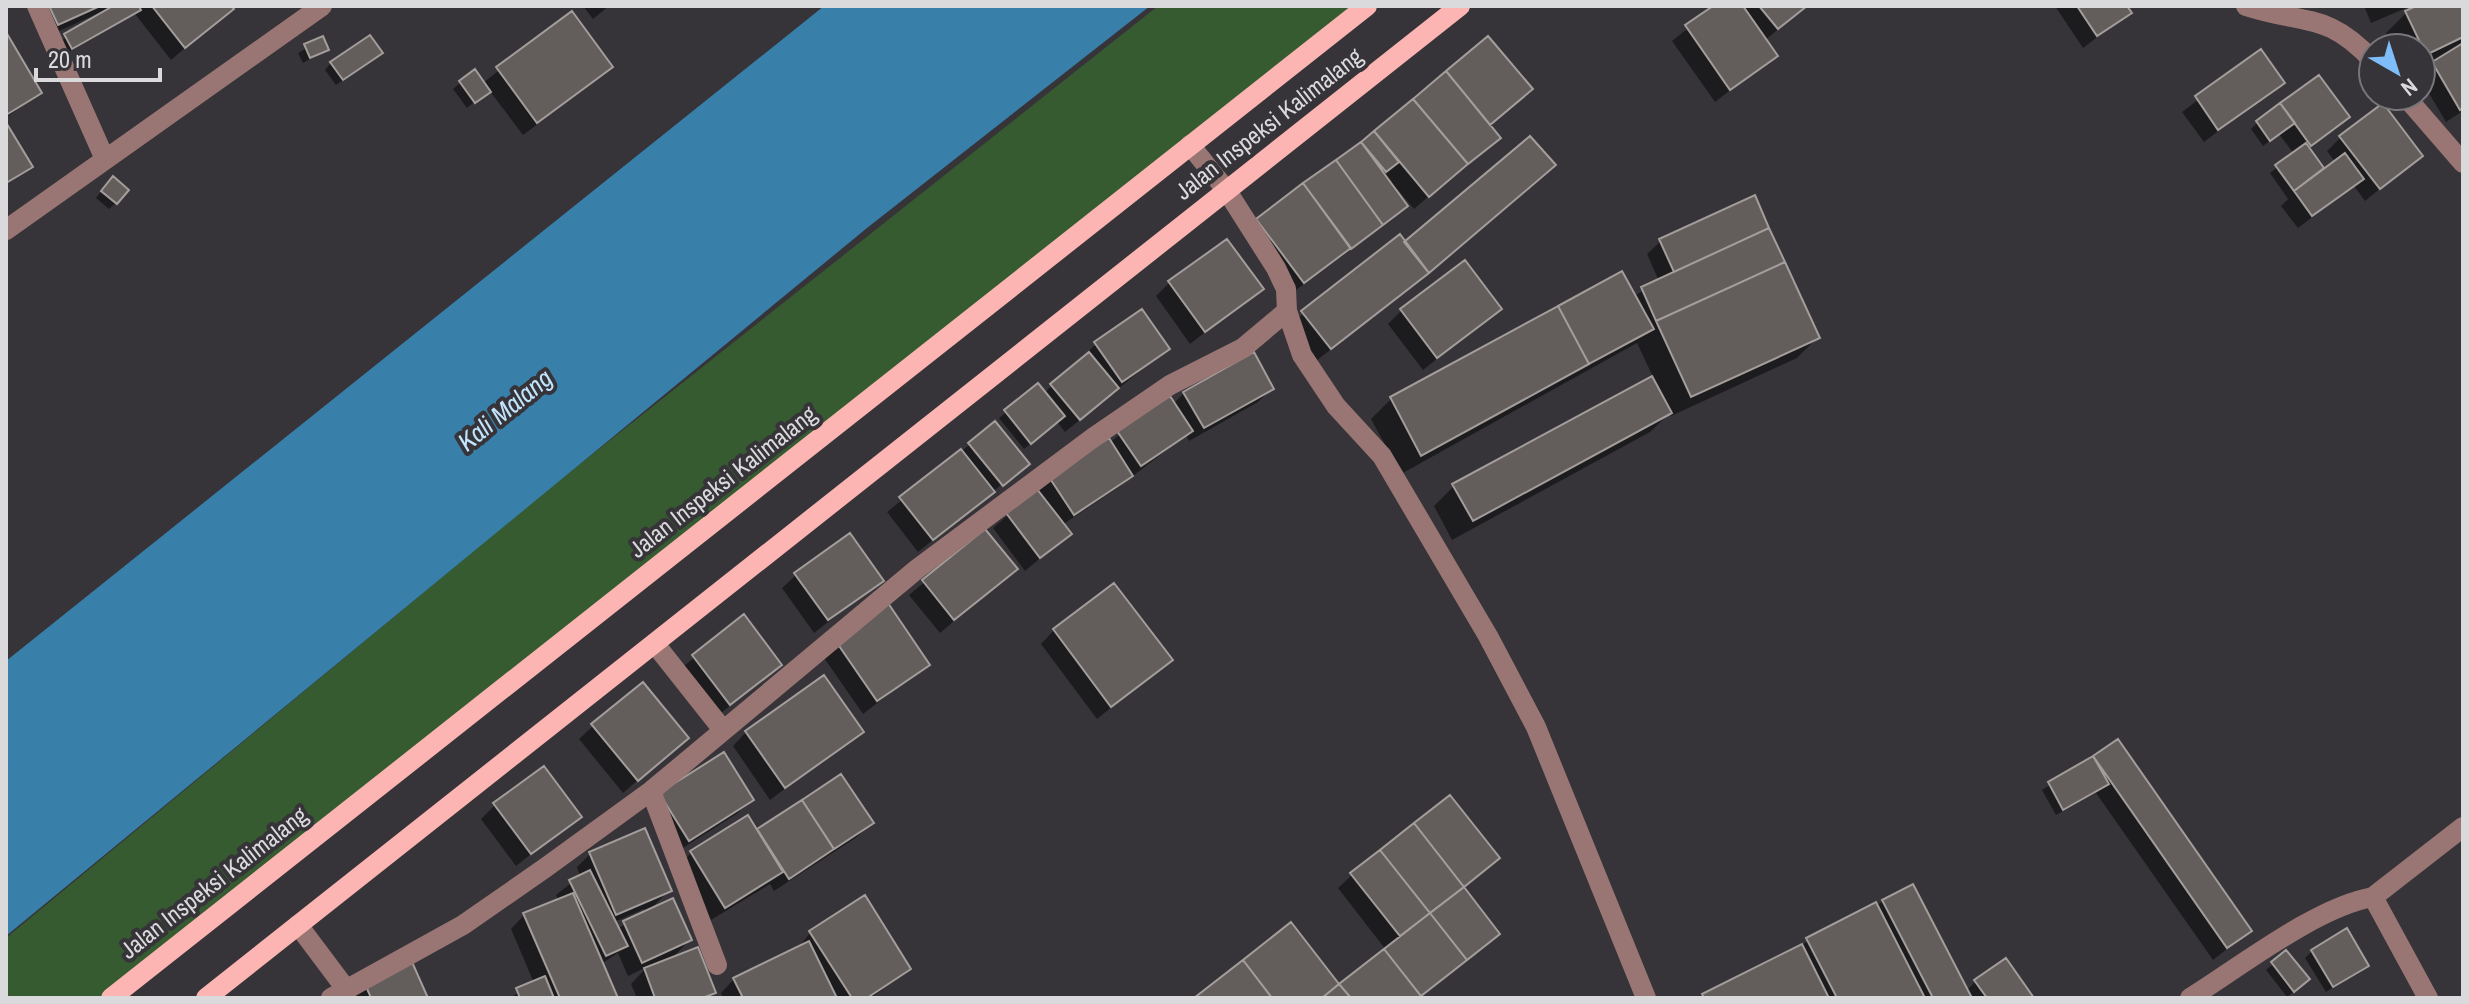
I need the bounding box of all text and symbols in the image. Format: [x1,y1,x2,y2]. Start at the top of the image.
scale bar [36,32,160,82]
north arrow [2357,32,2437,112]
street label: Jalan Inspeksi Kalimalang [1168,40,1369,207]
text: 20 m [48,43,92,75]
text: N [2395,72,2424,103]
water label: Kali Malang [450,361,560,459]
street label: Jalan Inspeksi Kalimalang [622,398,823,565]
street label: Jalan Inspeksi Kalimalang [113,799,314,966]

